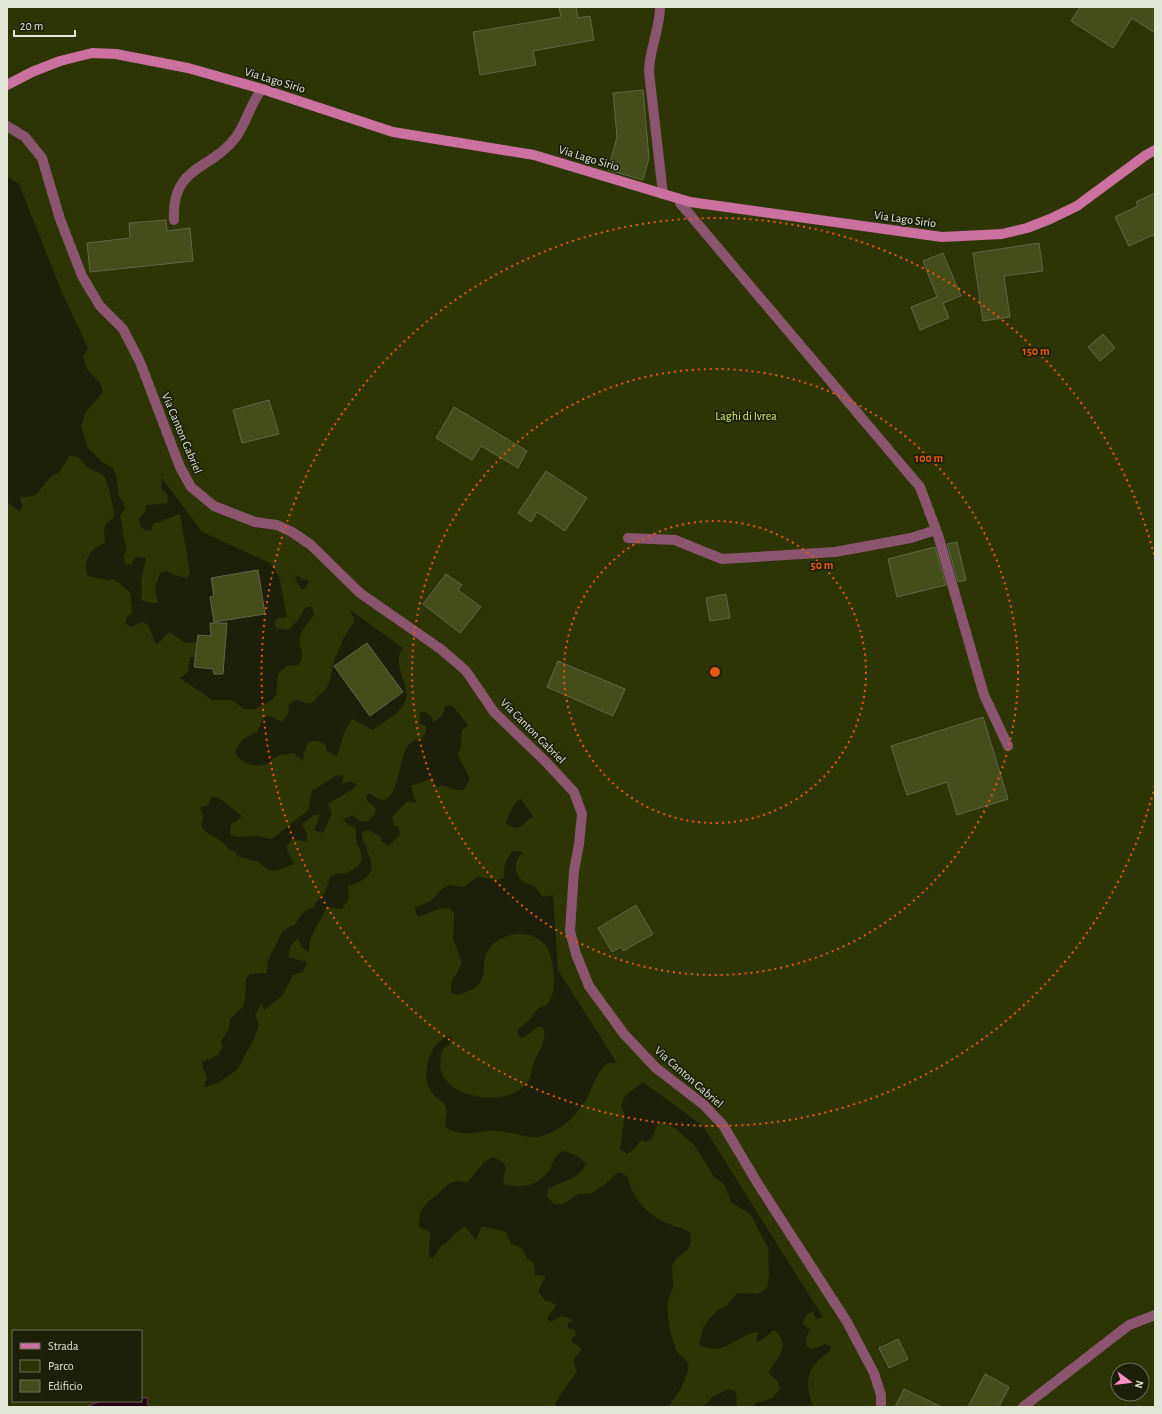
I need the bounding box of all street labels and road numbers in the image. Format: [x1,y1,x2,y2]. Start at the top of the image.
street label: Via Lago Sirio [243,65,307,95]
street label: Via Lago Sirio [557,143,621,173]
street label: Via Lago Sirio [873,209,937,229]
street label: Via Canton Gabriel [160,391,204,475]
street label: Via Canton Gabriel [498,696,568,766]
street label: Via Canton Gabriel [652,1044,726,1110]

